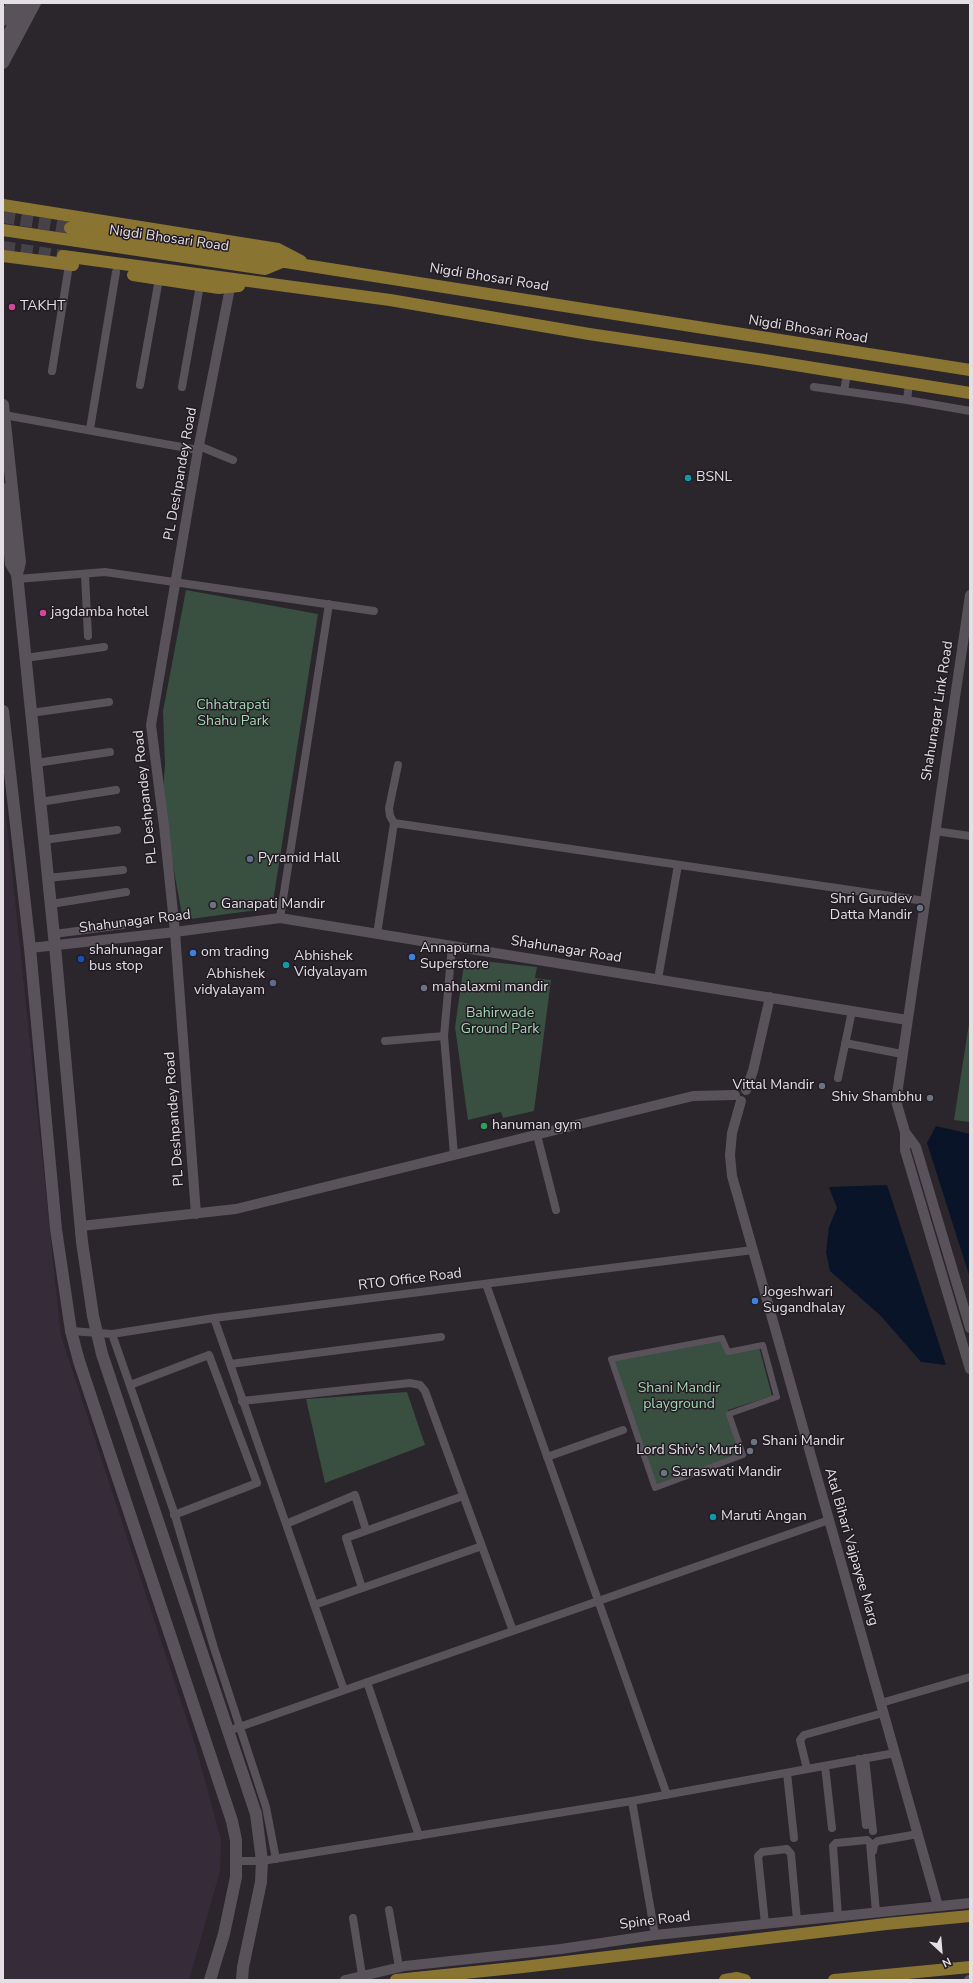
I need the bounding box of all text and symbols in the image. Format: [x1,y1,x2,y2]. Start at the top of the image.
street label: Nigdi Bhosari Road [108,222,230,256]
street label: Nigdi Bhosari Road [428,260,550,296]
place label: TAKHT [20,299,65,315]
marker: TAKHT [7,302,17,312]
street label: Nigdi Bhosari Road [747,312,869,348]
street label: PL Deshpandey Road [161,406,201,542]
place label: BSNL [696,470,732,486]
marker: BSNL [683,473,693,483]
place label: jagdamba hotel [51,605,149,621]
marker: jagdamba hotel [38,608,48,618]
street label: Shahunagar Link Road [919,640,957,782]
park label: Chhatrapati Shahu Park [196,698,270,730]
street label: PL Deshpandey Road [131,729,161,865]
place label: Pyramid Hall [258,851,340,867]
marker: Pyramid Hall [245,854,255,864]
place label: Shri Gurudev Datta Mandir [830,892,912,924]
place label: Ganapati Mandir [221,897,325,913]
marker: Ganapati Mandir [208,900,218,910]
marker: Shri Gurudev Datta Mandir [915,903,925,913]
street label: Shahunagar Road [78,907,192,937]
street label: Shahunagar Road [509,933,623,967]
place label: Annapurna Superstore [420,941,490,974]
place label: shahunagar bus stop [89,943,163,976]
place label: om trading [201,945,269,961]
marker: om trading [188,948,198,958]
place label: Abhishek Vidyalayam [294,949,367,982]
marker: Annapurna Superstore [407,952,417,962]
marker: shahunagar bus stop [76,954,86,964]
marker: Abhishek Vidyalayam [281,960,291,970]
place label: Abhishek vidyalayam [194,967,265,1000]
marker: Abhishek vidyalayam [268,978,278,988]
place label: mahalaxmi mandir [432,980,548,996]
marker: mahalaxmi mandir [419,983,429,993]
park label: Bahirwade Ground Park [461,1006,539,1038]
street label: PL Deshpandey Road [162,1051,188,1187]
place label: Vittal Mandir [733,1078,814,1094]
marker: Vittal Mandir [817,1081,827,1091]
place label: Shiv Shambhu [831,1090,922,1106]
marker: Shiv Shambhu [925,1093,935,1103]
place label: hanuman gym [492,1118,582,1134]
marker: hanuman gym [479,1121,489,1131]
street label: RTO Office Road [357,1265,463,1295]
place label: Jogeshwari Sugandhalay [763,1285,845,1318]
marker: Jogeshwari Sugandhalay [750,1296,760,1306]
park label: Shani Mandir playground [638,1381,720,1414]
place label: Shani Mandir [762,1434,845,1450]
marker: Shani Mandir [749,1437,759,1447]
place label: Lord Shiv's Murti [636,1443,742,1459]
marker: Lord Shiv's Murti [745,1446,755,1456]
place label: Saraswati Mandir [672,1465,782,1481]
street label: Atal Bihari Vajpayee Marg [820,1466,882,1628]
marker: Saraswati Mandir [659,1468,669,1478]
place label: Maruti Angan [721,1509,807,1525]
marker: Maruti Angan [708,1512,718,1522]
street label: Spine Road [618,1908,692,1934]
north arrow [921,1931,961,1971]
text: N [939,1954,953,1971]

